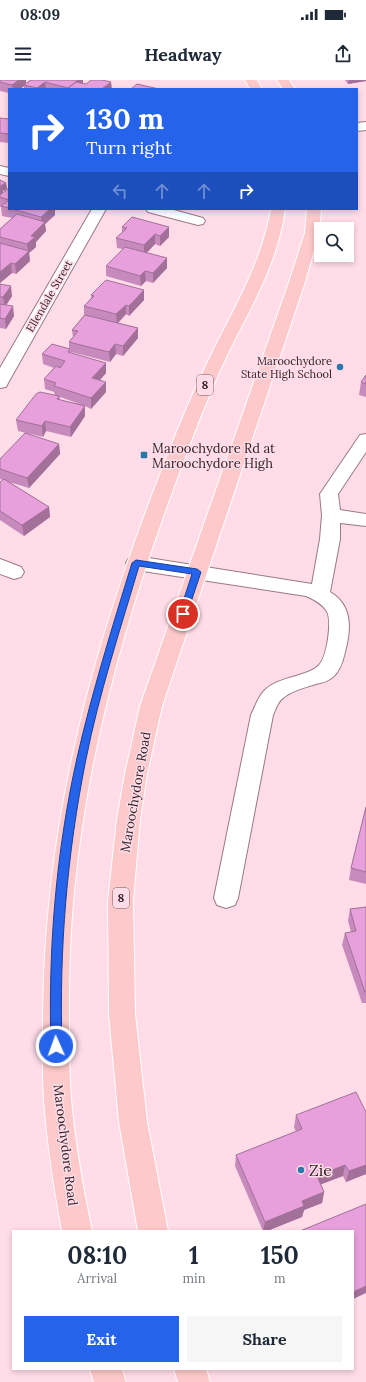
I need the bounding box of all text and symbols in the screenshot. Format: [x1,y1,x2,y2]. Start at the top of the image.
text: 08:09 [20,5,60,24]
icon: menu [12,43,34,65]
text: Headway [144,43,222,66]
icon: share [332,43,354,65]
text: 130 m [86,101,164,137]
icon: right [20,104,72,156]
text: Turn right [86,136,172,159]
icon: left [109,180,131,202]
icon: ahead [151,180,173,202]
icon: ahead [193,180,215,202]
icon: right [235,180,257,202]
map controls [314,222,354,262]
button: search [314,222,354,262]
street label: Ellendale Street [23,257,76,334]
place label: Maroochydore State High School [241,354,332,381]
marker: Maroochydore State High School [335,362,345,372]
road number: 8 [197,375,213,395]
place label: Maroochydore Rd at Maroochydore High [152,440,275,472]
marker: Maroochydore Rd at Maroochydore High [139,450,149,460]
pin [166,597,200,631]
icon: arrive [172,603,194,625]
street label: Maroochydore Road [117,730,155,854]
road number: 8 [113,888,129,908]
position arrow [35,1025,77,1067]
street label: Maroochydore Road [50,1083,81,1207]
place label: Zie [309,1160,332,1180]
marker: Zie [296,1165,306,1175]
text: 08:10 [67,1240,127,1271]
text: 1 [189,1240,199,1271]
text: 150 [261,1240,299,1271]
text: Arrival [77,1270,117,1287]
text: min [182,1270,206,1287]
text: m [274,1270,286,1287]
button: Exit [24,1316,179,1362]
button: Share [187,1316,342,1362]

